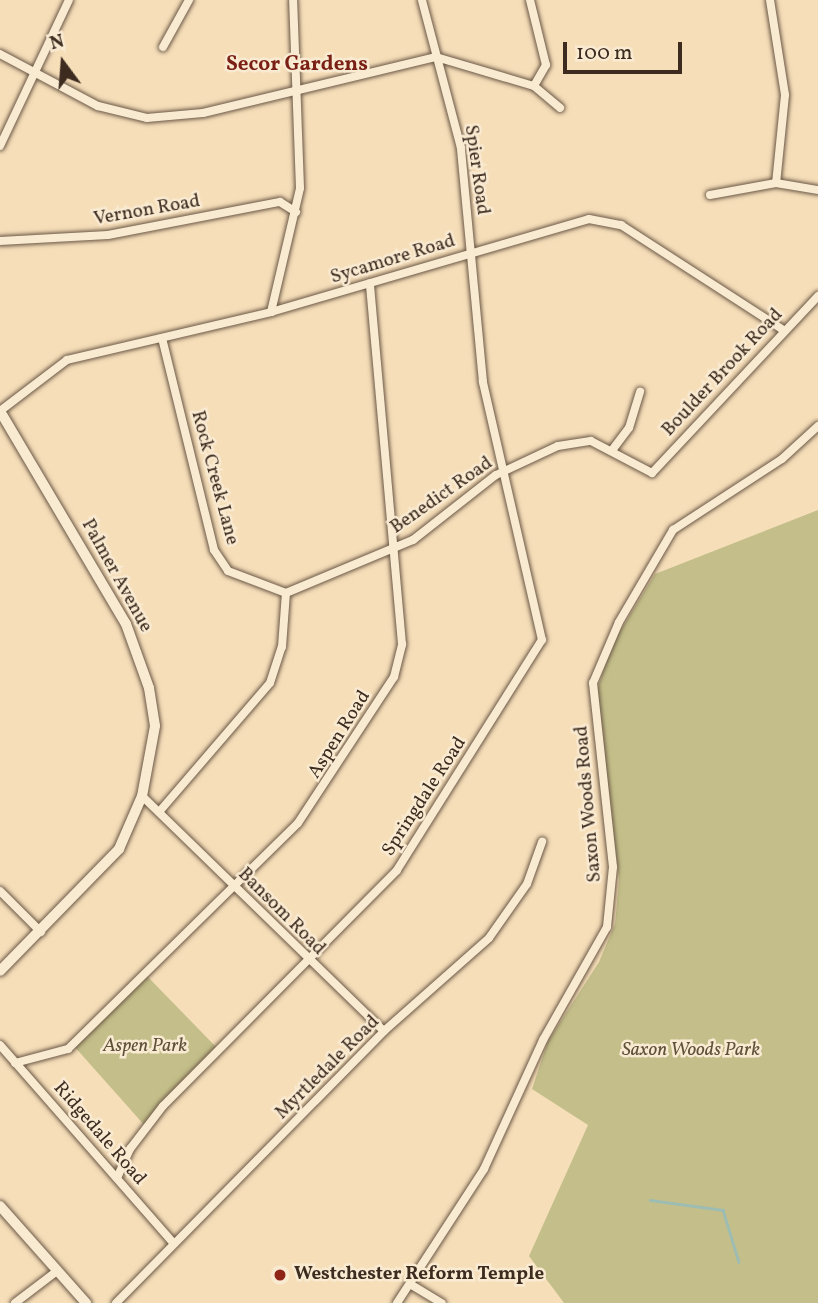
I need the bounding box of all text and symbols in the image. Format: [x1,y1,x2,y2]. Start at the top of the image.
north arrow [28,28,98,98]
text: N [47,28,67,57]
scale bar [566,28,685,72]
text: 100 m [576,39,633,68]
district label: Secor Gardens [226,52,368,78]
street label: Spier Road [458,123,494,217]
street label: Vernon Road [92,190,202,232]
street label: Sycamore Road [328,230,458,290]
street label: Boulder Brook Road [658,304,788,442]
street label: Rock Creek Lane [185,408,243,548]
street label: Benedict Road [387,452,497,540]
street label: Palmer Avenue [76,515,156,637]
street label: Aspen Road [304,687,376,783]
street label: Saxon Woods Road [571,724,607,884]
street label: Springdale Road [378,733,472,861]
street label: Bansom Road [232,863,330,961]
street label: Myrtledale Road [271,1011,385,1125]
park label: Aspen Park [103,1036,187,1058]
park label: Saxon Woods Park [622,1040,760,1062]
street label: Ridgedale Road [48,1078,150,1190]
place label: Westchester Reform Temple [294,1264,544,1286]
marker: Westchester Reform Temple [272,1267,288,1283]

